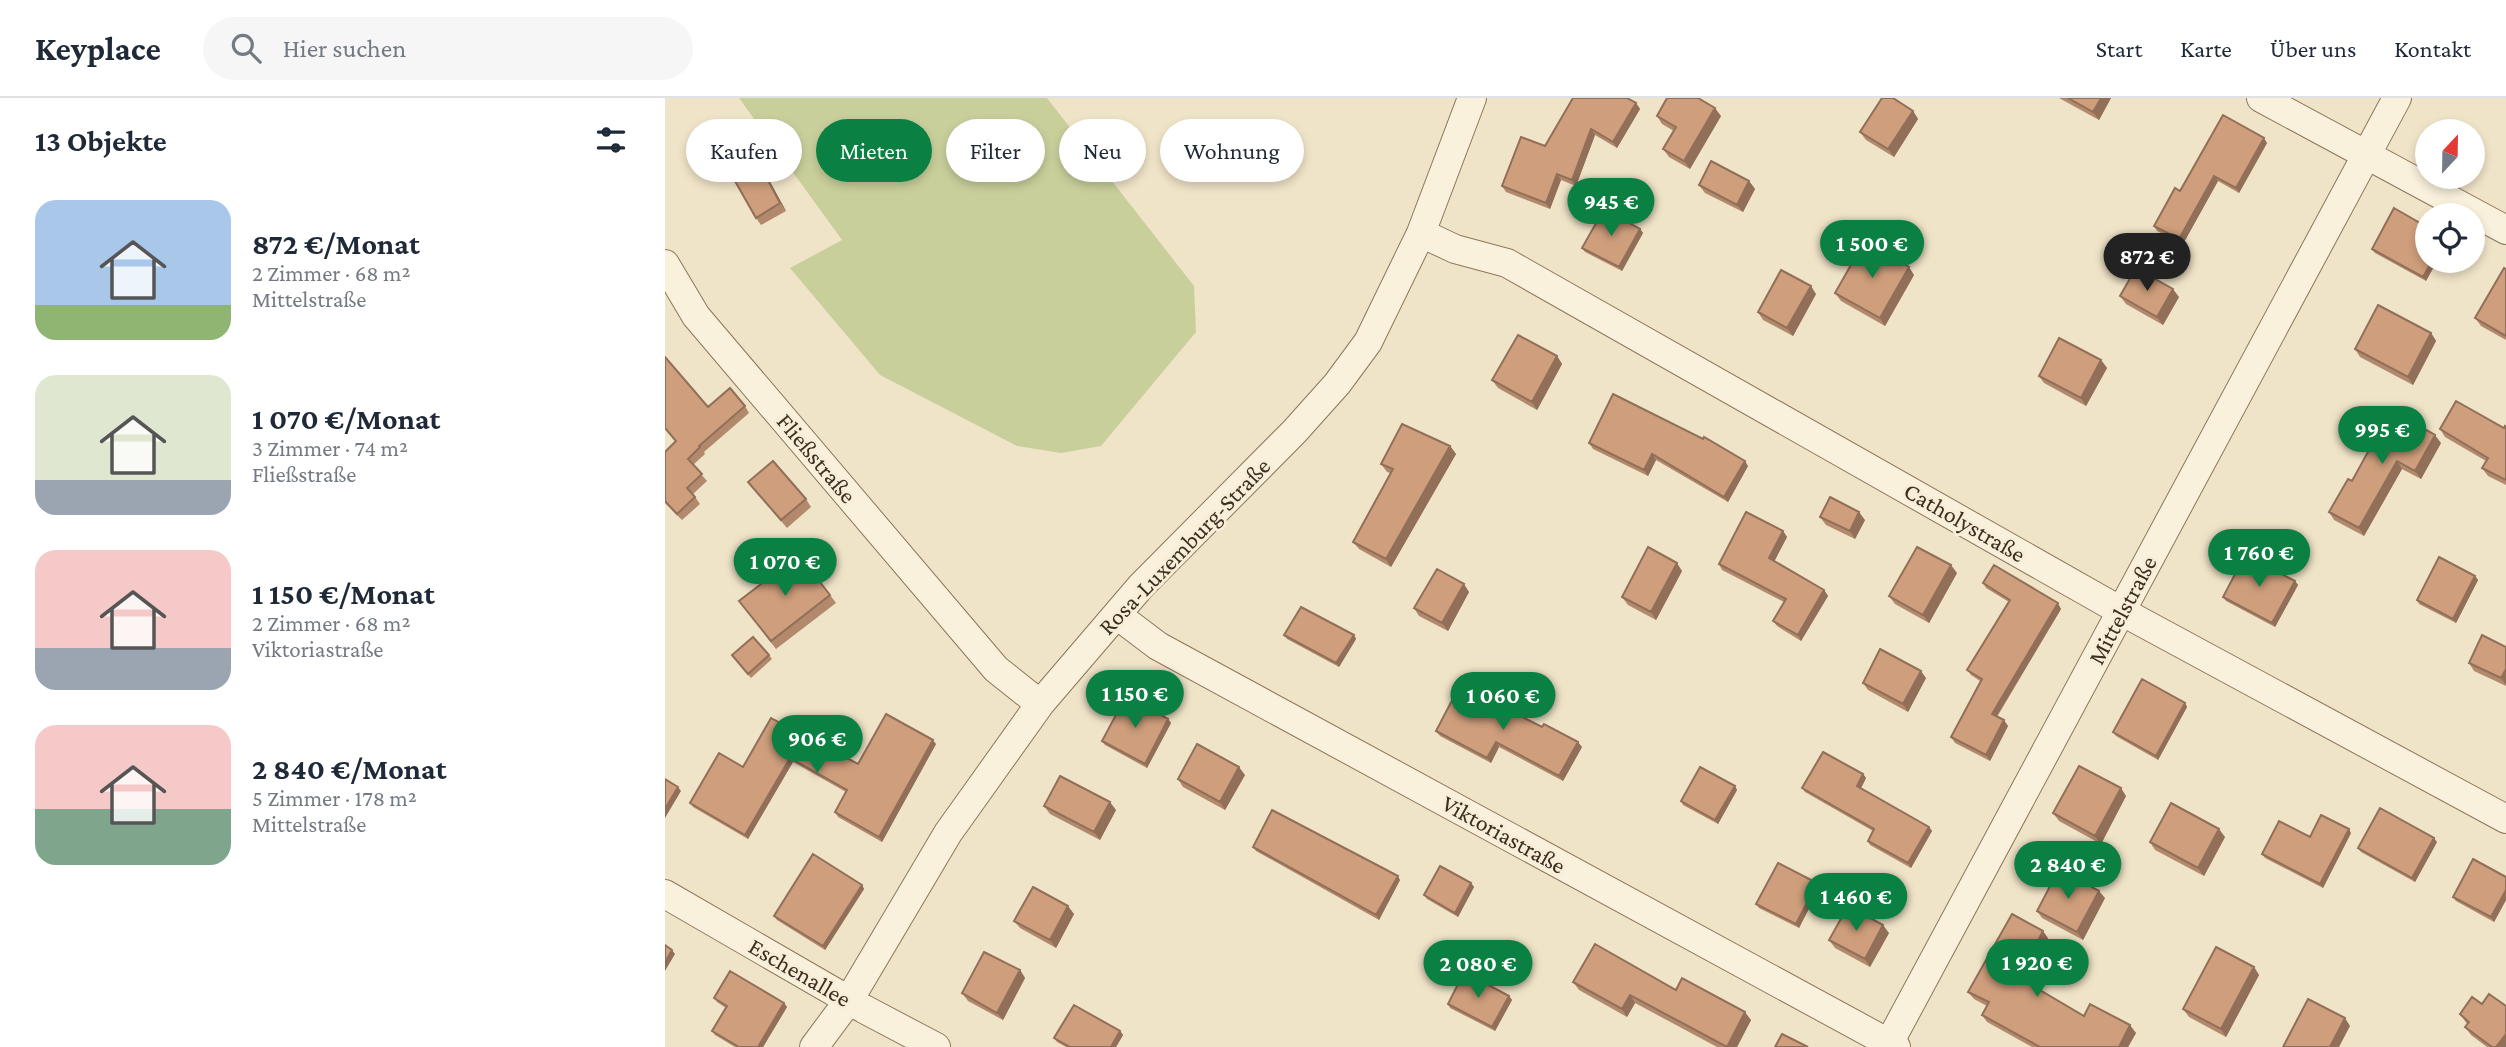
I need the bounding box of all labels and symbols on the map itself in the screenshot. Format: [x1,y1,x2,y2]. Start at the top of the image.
north arrow [2415,119,2485,189]
pin: 945 € [1562,178,1660,238]
pin: 1 500 € [1807,220,1937,280]
pin: 872 € [2098,234,2196,293]
pin: 995 € [2333,406,2431,466]
street label: Fließstraße [772,408,862,508]
street label: Rosa-Luxemburg-Straße [1093,452,1275,640]
street label: Catholystraße [1900,476,2030,568]
pin: 1 760 € [2194,530,2324,589]
pin: 1 070 € [720,538,850,598]
street label: Mittelstraße [2082,551,2162,669]
pin: 1 150 € [1070,670,1200,730]
pin: 1 060 € [1438,672,1568,732]
pin: 906 € [768,716,866,775]
street label: Viktoriastraße [1437,789,1571,879]
pin: 2 840 € [2003,842,2133,901]
pin: 1 460 € [1791,874,1921,933]
street label: Eschenallee [744,932,856,1012]
pin: 2 080 € [1413,940,1543,1000]
pin: 1 920 € [1972,940,2102,999]

